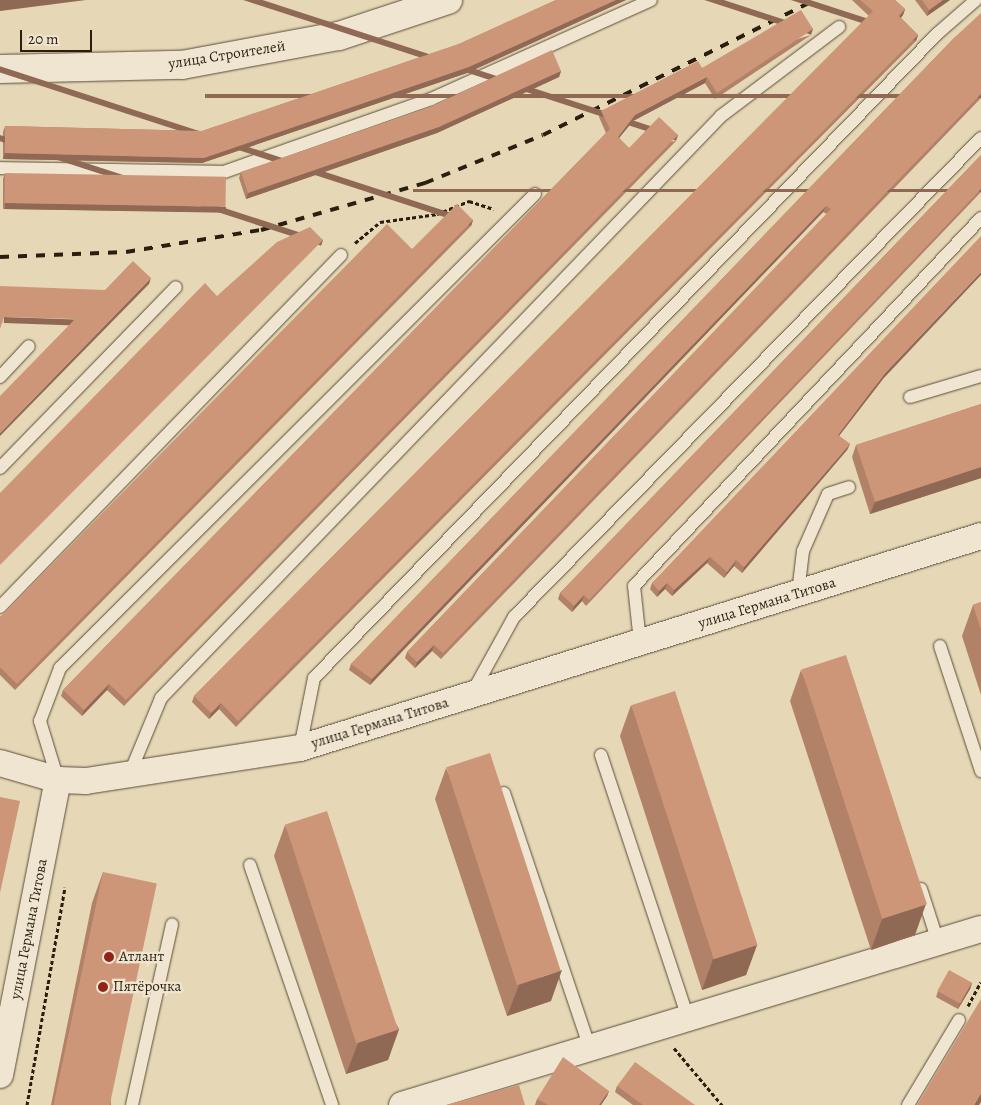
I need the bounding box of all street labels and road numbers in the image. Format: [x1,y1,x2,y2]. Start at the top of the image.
street label: улица Строителей [167,37,287,73]
street label: улица Германа Титова [696,574,838,632]
street label: улица Германа Титова [309,694,451,752]
street label: улица Германа Титова [7,857,51,1001]

